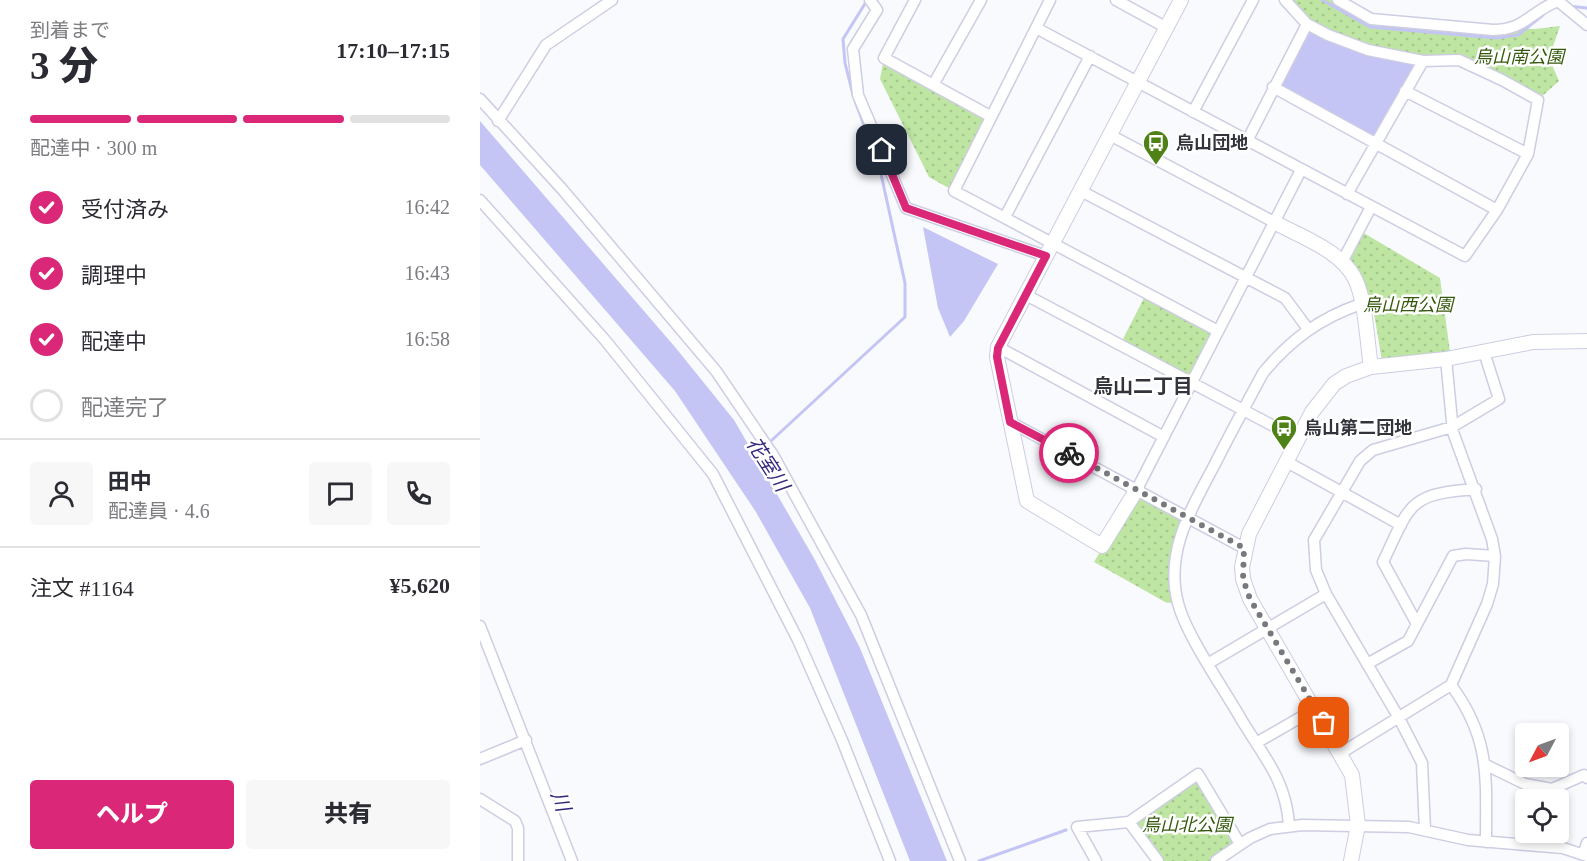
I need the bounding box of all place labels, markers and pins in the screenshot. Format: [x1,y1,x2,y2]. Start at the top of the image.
pin [856,124,907,175]
bus stop icon: 烏山団地 [1141,128,1171,166]
place label: 烏山団地 [1176,133,1248,153]
bus stop icon: 烏山第二団地 [1269,413,1299,451]
place label: 烏山第二団地 [1304,418,1412,438]
pin [1298,697,1349,748]

